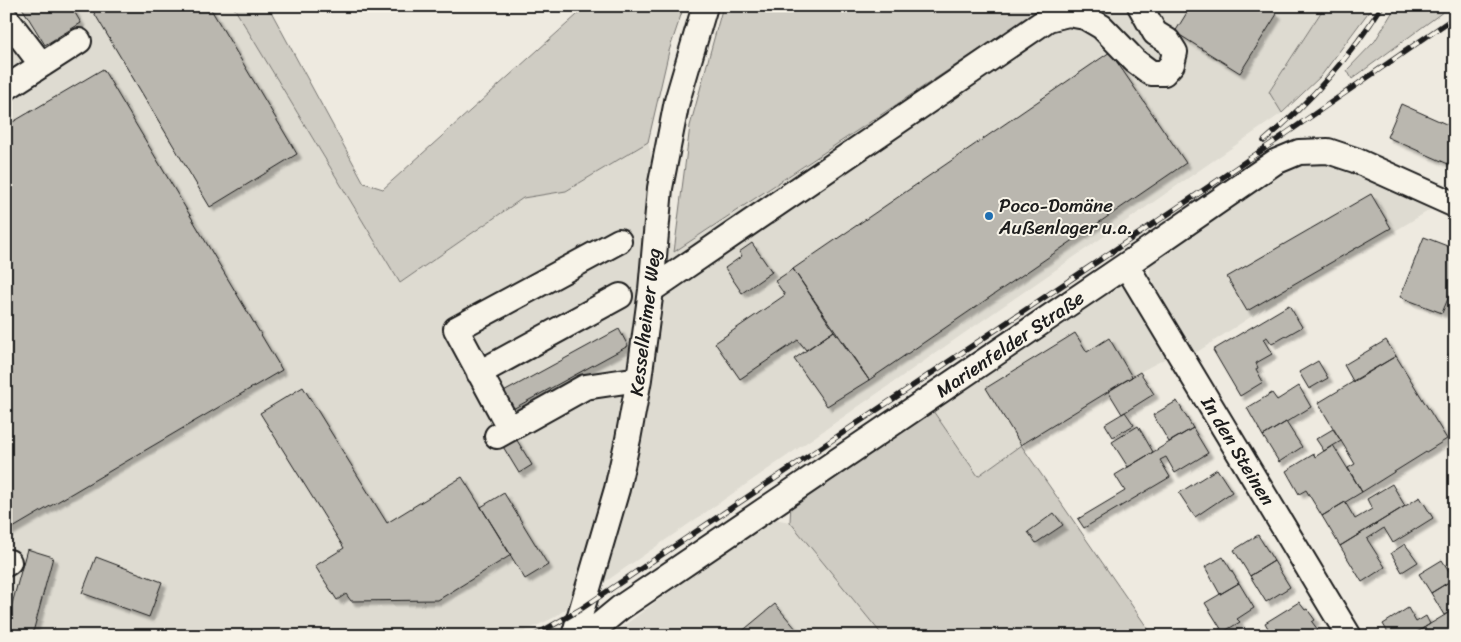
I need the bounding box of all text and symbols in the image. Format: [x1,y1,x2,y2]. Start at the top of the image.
place label: Poco-Domäne Außenlager u.a. [998,189,1133,244]
marker: Poco-Domäne Außenlager u.a. [983,210,995,222]
street label: Kesselheimer Weg [620,246,670,398]
street label: Marienfelder Straße [929,282,1091,406]
street label: In den Steinen [1192,389,1284,512]

